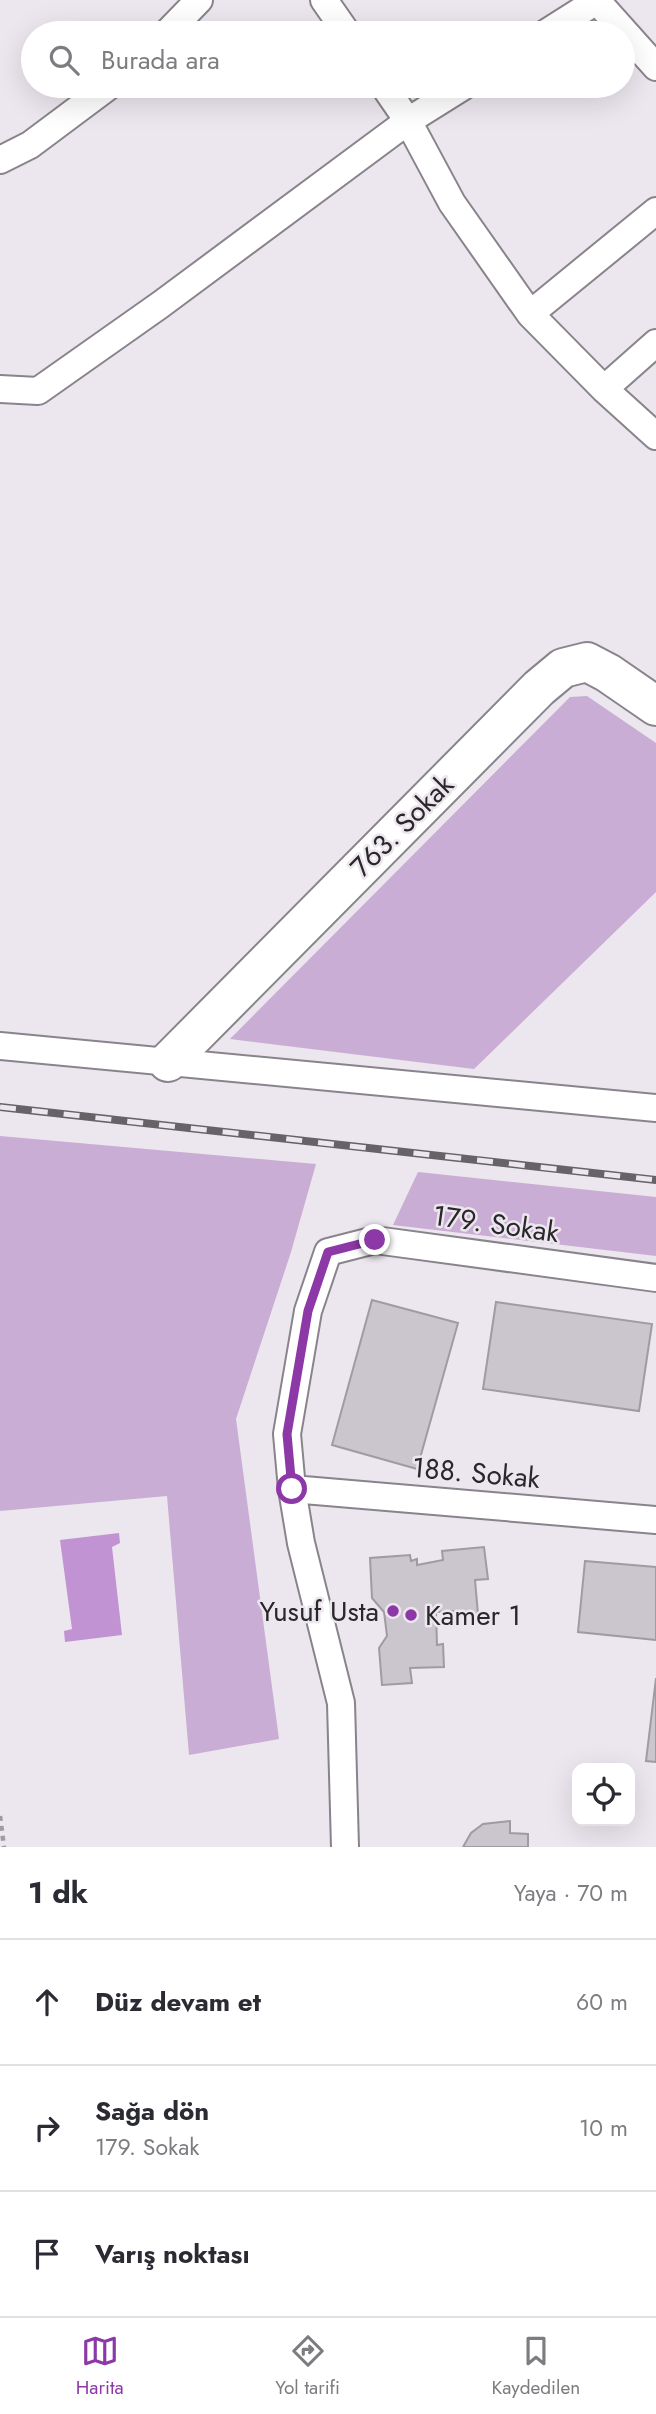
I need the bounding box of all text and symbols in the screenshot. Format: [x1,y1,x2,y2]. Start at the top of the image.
search box [21,21,635,98]
icon: search [45,41,83,79]
text: Burada ara [101,41,220,79]
street label: 763. Sokak [341,765,463,887]
street label: 179. Sokak [430,1195,562,1253]
route end [359,1224,390,1255]
street label: 188. Sokak [410,1447,542,1499]
route start [276,1473,307,1504]
place label: Yusuf Usta [259,1591,379,1632]
place label: Kamer 1 [425,1595,521,1636]
marker: Yusuf Usta [385,1603,401,1619]
marker: Kamer 1 [403,1607,419,1623]
map controls [572,1763,635,1826]
button: locate [572,1763,635,1826]
text: 1 dk [28,1871,88,1914]
text: Yaya · 70 m [514,1876,628,1910]
icon: ahead [28,1983,66,2021]
text: Düz devam et [95,1983,261,2021]
text: 60 m [576,1985,628,2019]
text: Sağa dön [95,2092,209,2130]
icon: right [28,2109,66,2147]
text: 10 m [579,2111,628,2145]
text: 179. Sokak [95,2130,199,2164]
icon: arrive [28,2235,66,2273]
text: Varış noktası [95,2235,250,2273]
tab: Harita [76,2332,124,2401]
tab: Yol tarifi [275,2332,340,2401]
tab: Kaydedilen [492,2332,580,2401]

